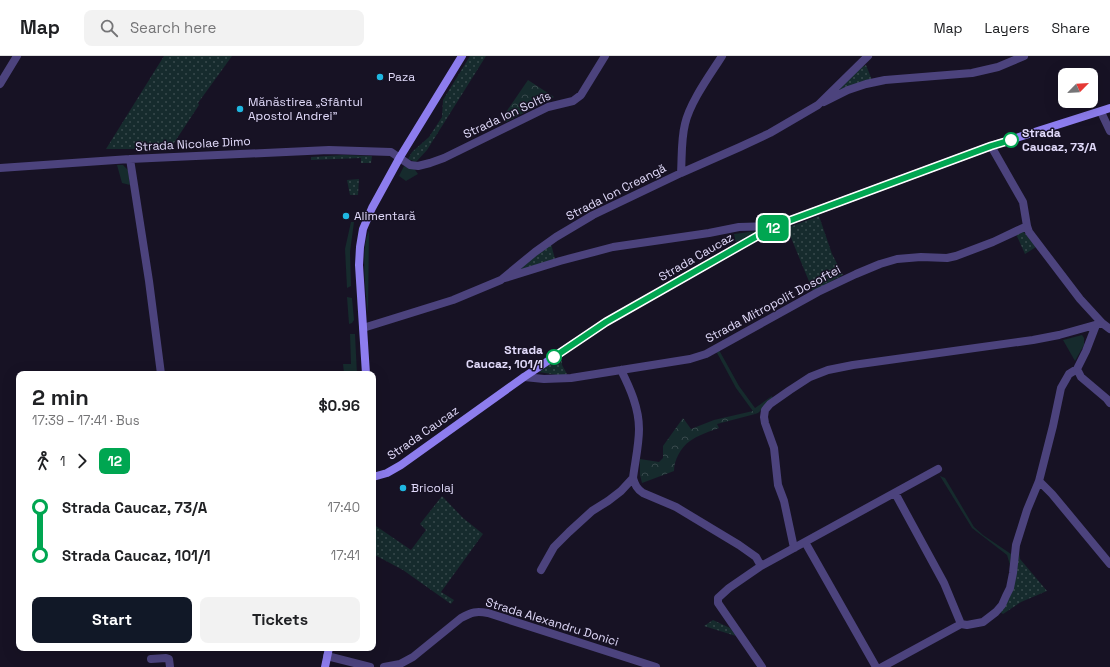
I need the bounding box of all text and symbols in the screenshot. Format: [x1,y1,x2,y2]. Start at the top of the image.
search box [84,10,364,46]
text: Map [20,15,60,40]
icon: search [98,17,120,39]
text: Search here [130,18,216,37]
text: Map [933,19,963,37]
text: Layers [985,19,1029,37]
text: Share [1051,19,1090,37]
north arrow [1058,68,1098,108]
map controls [1058,68,1098,108]
place label: Paza [388,69,415,85]
marker: Paza [375,72,385,82]
street label: Strada Ion Soltîs [461,88,553,142]
place label: Mănăstirea „Sfântul Apostol Andrei” [248,94,363,124]
marker: Mănăstirea „Sfântul Apostol Andrei” [235,104,245,114]
place label: Strada Caucaz, 73/A [1022,125,1097,155]
marker: Strada Caucaz, 73/A [1003,132,1019,148]
street label: Strada Nicolae Dimo [135,133,251,155]
street label: Strada Ion Creangă [563,160,669,224]
place label: Alimentară [354,208,416,224]
marker: Alimentară [341,211,351,221]
line badge: 12 [755,215,791,241]
text: 12 [766,219,780,237]
street label: Strada Caucaz [656,229,736,285]
street label: Strada Mitropolit Dosoftei [703,261,844,347]
place label: Strada Caucaz, 101/1 [466,342,543,372]
marker: Strada Caucaz, 101/1 [546,349,562,365]
text: 2 min [32,383,89,411]
text: $0.96 [318,396,360,415]
street label: Strada Caucaz [384,402,462,464]
text: 17:39 – 17:41 · Bus [32,412,140,429]
icon: walk [32,450,54,472]
icon: forward [71,450,93,472]
text: 12 [107,452,122,470]
text: 1 [60,453,65,470]
place label: Bricolaj [411,480,454,496]
marker: Bricolaj [398,483,408,493]
text: Strada Caucaz, 73/A [62,498,207,517]
text: 17:40 [327,499,360,516]
text: Strada Caucaz, 101/1 [62,546,211,565]
text: 17:41 [331,547,360,564]
street label: Strada Alexandru Donici [483,594,621,650]
button: Start [32,597,192,643]
button: Tickets [200,597,360,643]

